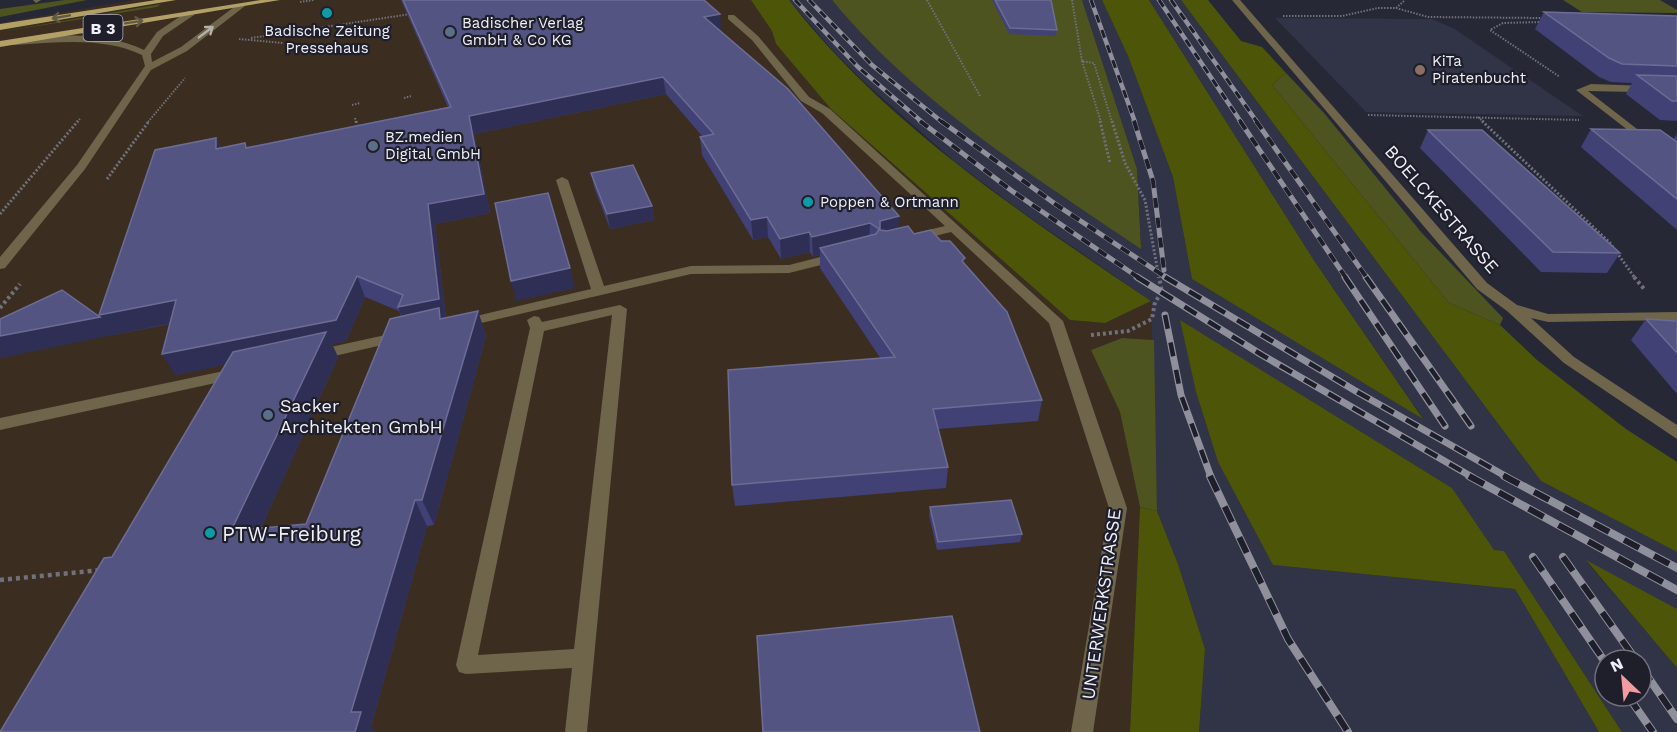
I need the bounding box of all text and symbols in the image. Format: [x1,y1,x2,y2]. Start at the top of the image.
marker: Badische Zeitung Pressehaus [320,6,334,20]
one-way arrow [51,11,71,22]
place label: Badischer Verlag GmbH & Co KG [462,14,583,49]
road number: B 3 [84,15,122,41]
one-way arrow [124,17,143,28]
place label: Badische Zeitung Pressehaus [264,22,390,57]
marker: Badischer Verlag GmbH & Co KG [443,25,457,39]
one-way arrow [197,26,213,38]
place label: KiTa Piratenbucht [1432,52,1527,87]
marker: KiTa Piratenbucht [1413,63,1427,77]
place label: BZ.medien Digital GmbH [385,128,481,163]
marker: BZ.medien Digital GmbH [366,139,380,153]
street label: BOELCKESTRASSE [1381,141,1503,277]
place label: Poppen & Ortmann [820,193,959,211]
marker: Poppen & Ortmann [801,195,815,209]
place label: Sacker Architekten GmbH [280,395,443,437]
marker: Sacker Architekten GmbH [261,408,275,422]
street label: UNTERWERKSTRASSE [1077,507,1125,701]
place label: PTW-Freiburg [222,521,362,546]
marker: PTW-Freiburg [203,526,217,540]
north arrow [1593,648,1653,708]
text: N [1607,654,1626,676]

